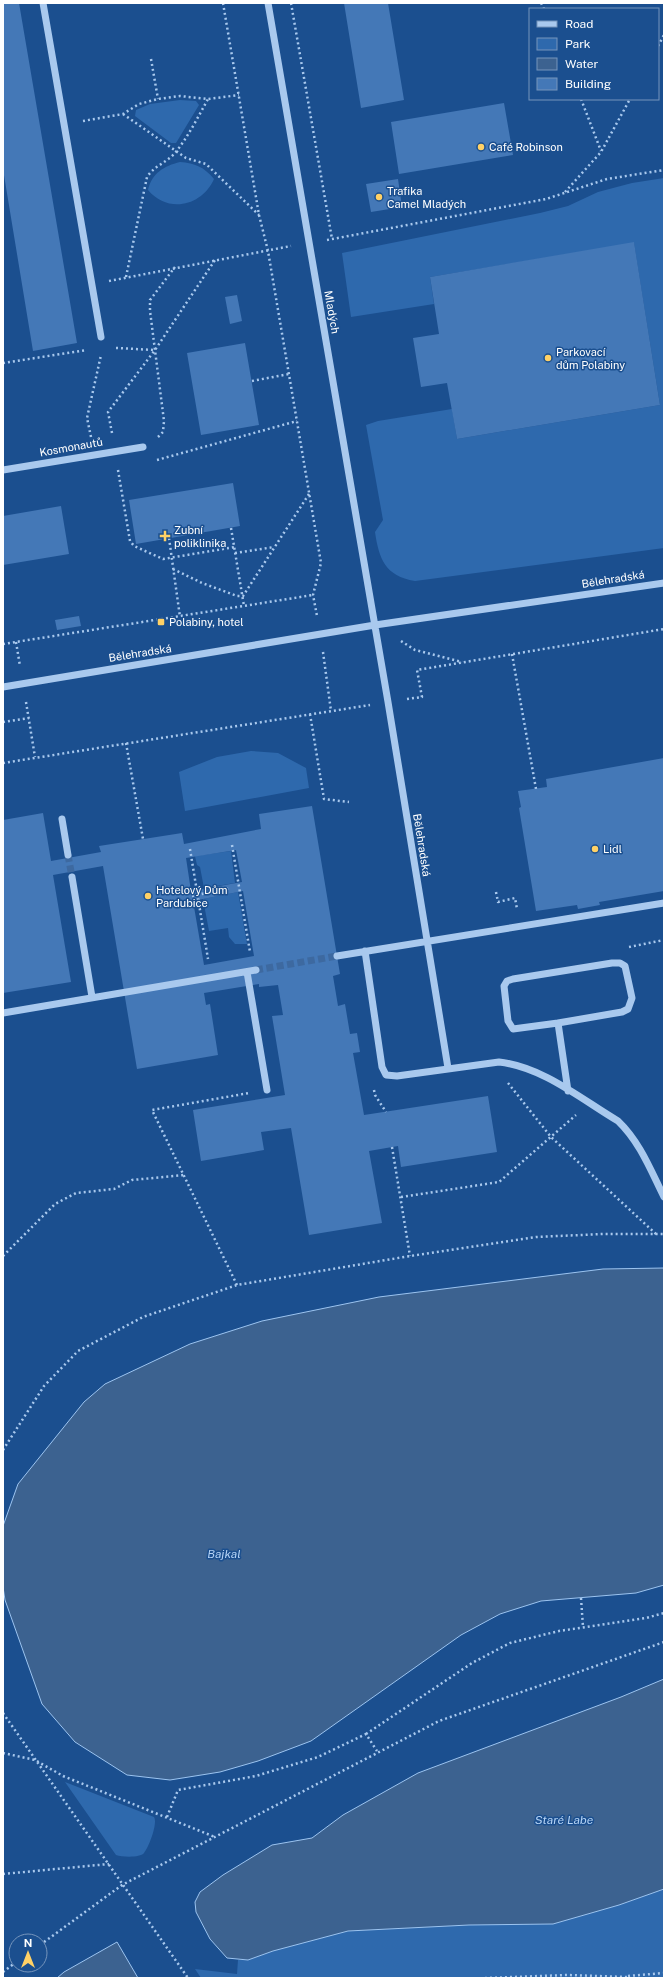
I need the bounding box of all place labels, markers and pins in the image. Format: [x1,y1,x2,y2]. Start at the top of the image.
place label: Café Robinson [489,141,563,153]
marker: Café Robinson [476,142,486,152]
place label: Trafika Camel Mladých [387,185,466,210]
marker: Trafika Camel Mladých [374,192,384,202]
place label: Parkovací dům Polabiny [556,346,625,371]
marker: Parkovací dům Polabiny [543,353,553,363]
place label: Zubní poliklinika [174,524,226,549]
marker: Zubní poliklinika [159,530,171,542]
place label: Polabiny, hotel [169,616,244,628]
marker: Polabiny, hotel [156,617,166,627]
place label: Lidl [603,843,622,855]
marker: Lidl [590,844,600,854]
place label: Hotelový Dům Pardubice [156,884,228,909]
marker: Hotelový Dům Pardubice [143,891,153,901]

